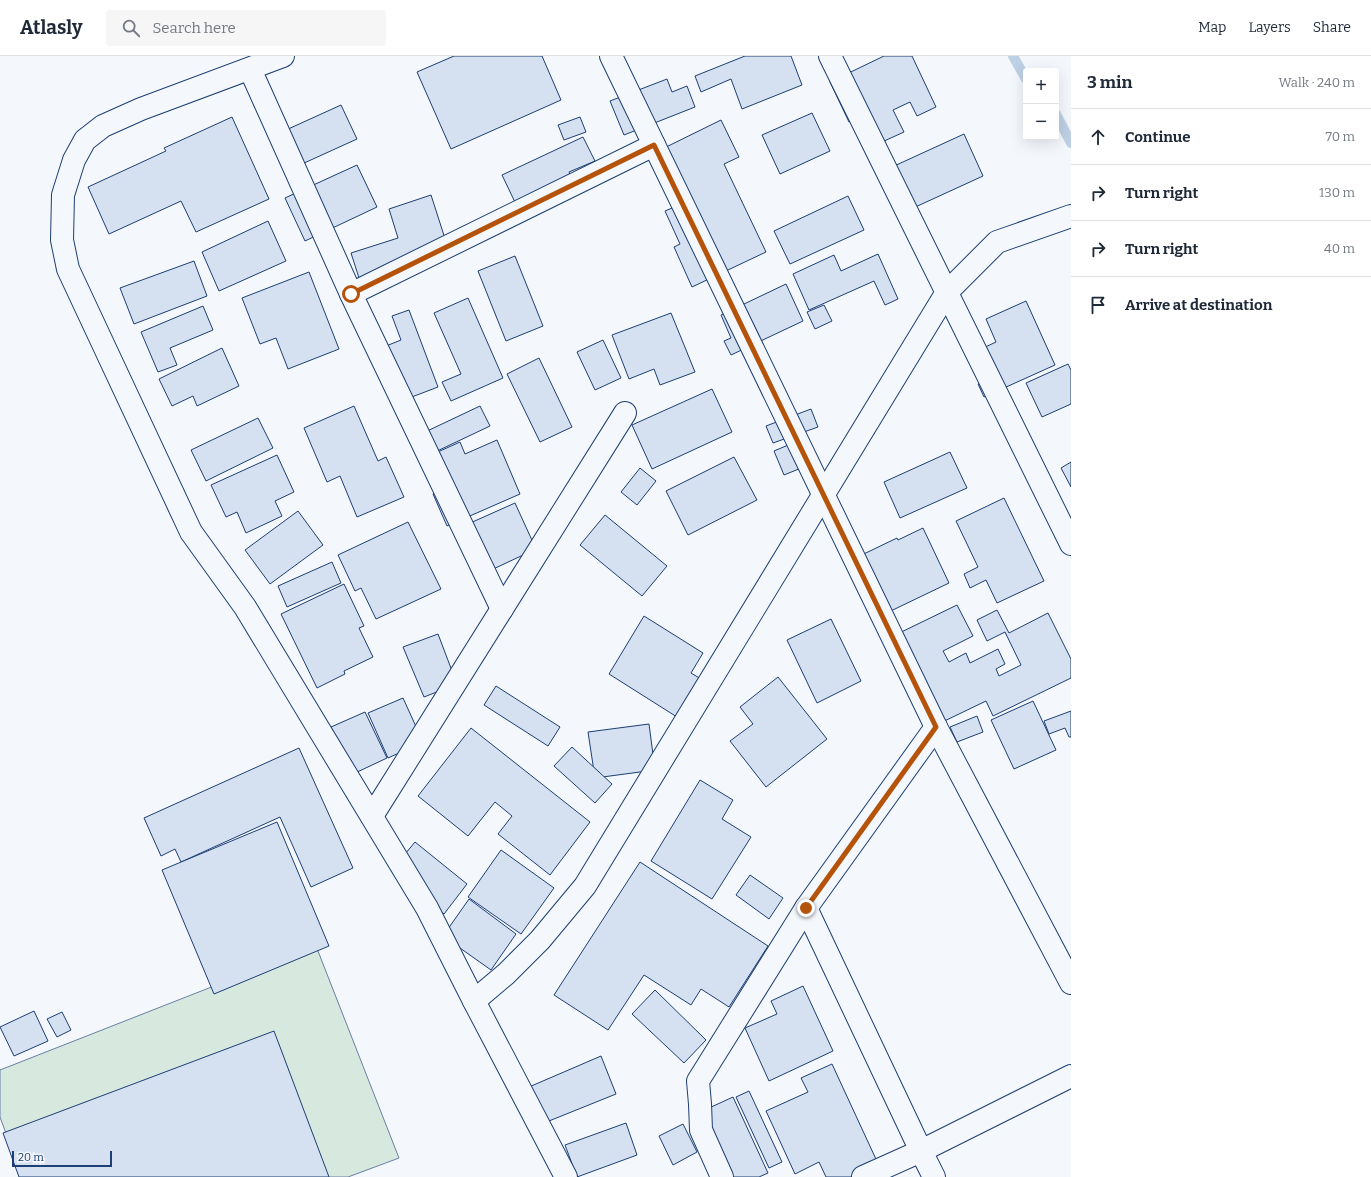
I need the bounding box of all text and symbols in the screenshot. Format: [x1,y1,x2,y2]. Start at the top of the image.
search box [106,10,386,46]
text: Atlasly [20,16,82,39]
icon: search [120,17,142,39]
text: Search here [152,19,236,37]
text: Map [1198,19,1226,36]
text: Layers [1248,19,1291,36]
text: Share [1313,19,1351,36]
map controls [1023,68,1059,140]
button: + [1023,68,1059,104]
text: 3 min [1087,72,1132,93]
text: Walk · 240 m [1279,75,1355,90]
button: − [1023,104,1059,140]
icon: ahead [1087,126,1109,148]
text: Continue [1125,128,1191,146]
text: 70 m [1325,129,1355,144]
icon: right [1087,182,1109,204]
text: Turn right [1125,184,1198,202]
text: 130 m [1319,185,1355,200]
icon: right [1087,238,1109,260]
text: Turn right [1125,240,1198,258]
text: 40 m [1324,241,1355,256]
route start [342,285,360,303]
icon: arrive [1087,294,1109,316]
text: Arrive at destination [1125,296,1272,314]
route end [797,899,815,917]
scale bar [12,1149,112,1168]
text: 20 m [18,1151,44,1164]

